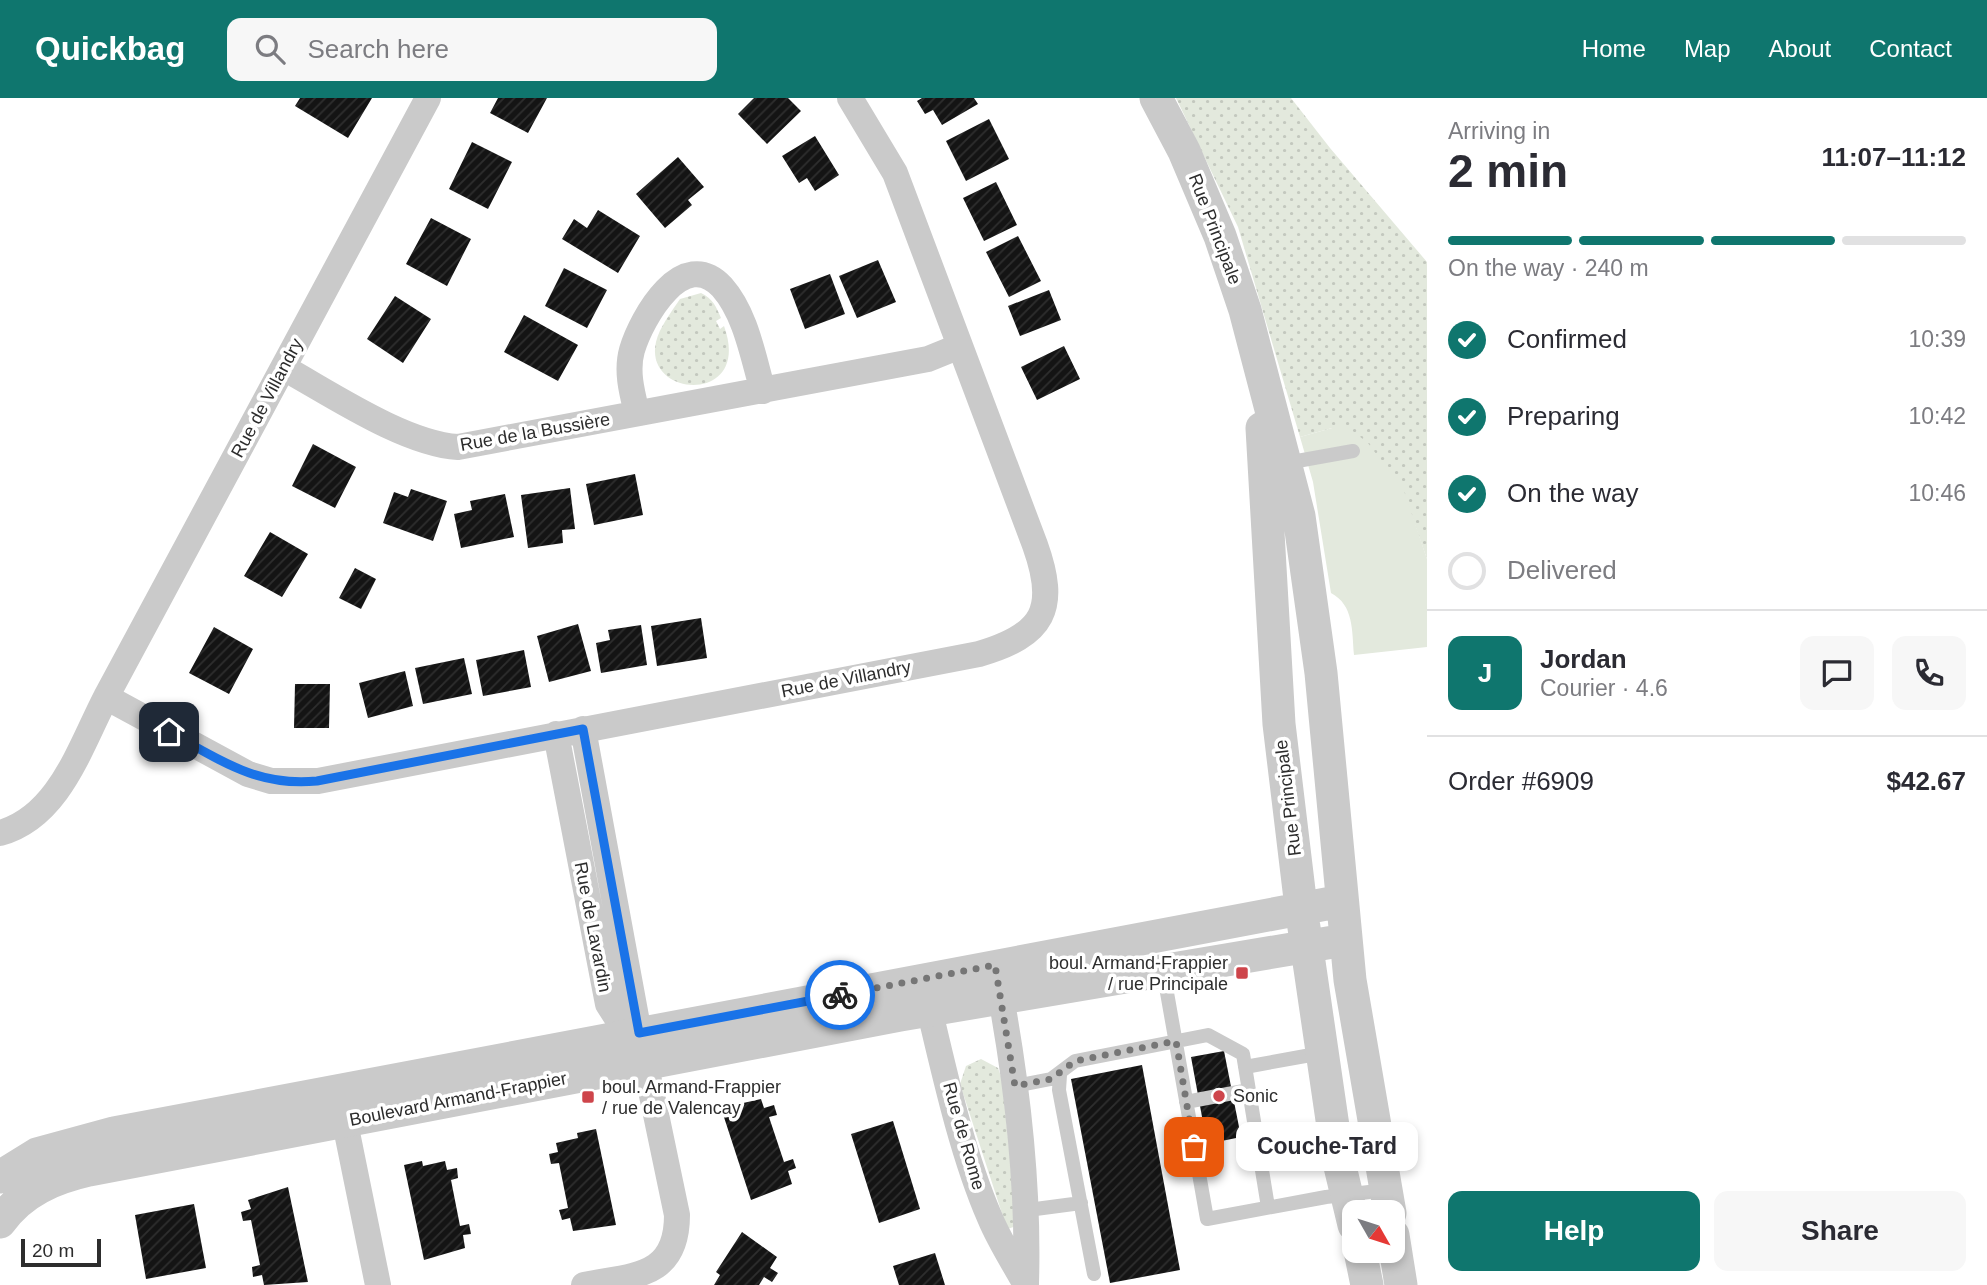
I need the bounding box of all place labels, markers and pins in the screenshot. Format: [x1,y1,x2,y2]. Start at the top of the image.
pin [139,702,199,762]
place label: boul. Armand-Frappier / rue Principale [1049,953,1228,994]
marker: boul. Armand-Frappier / rue Principale [1234,965,1250,981]
place label: boul. Armand-Frappier / rue de Valencay [602,1077,781,1118]
place label: Sonic [1233,1086,1278,1106]
marker: Sonic [1211,1088,1227,1104]
marker: boul. Armand-Frappier / rue de Valencay [580,1089,596,1105]
pin [1164,1117,1224,1177]
callout: Couche-Tard [1236,1122,1418,1172]

